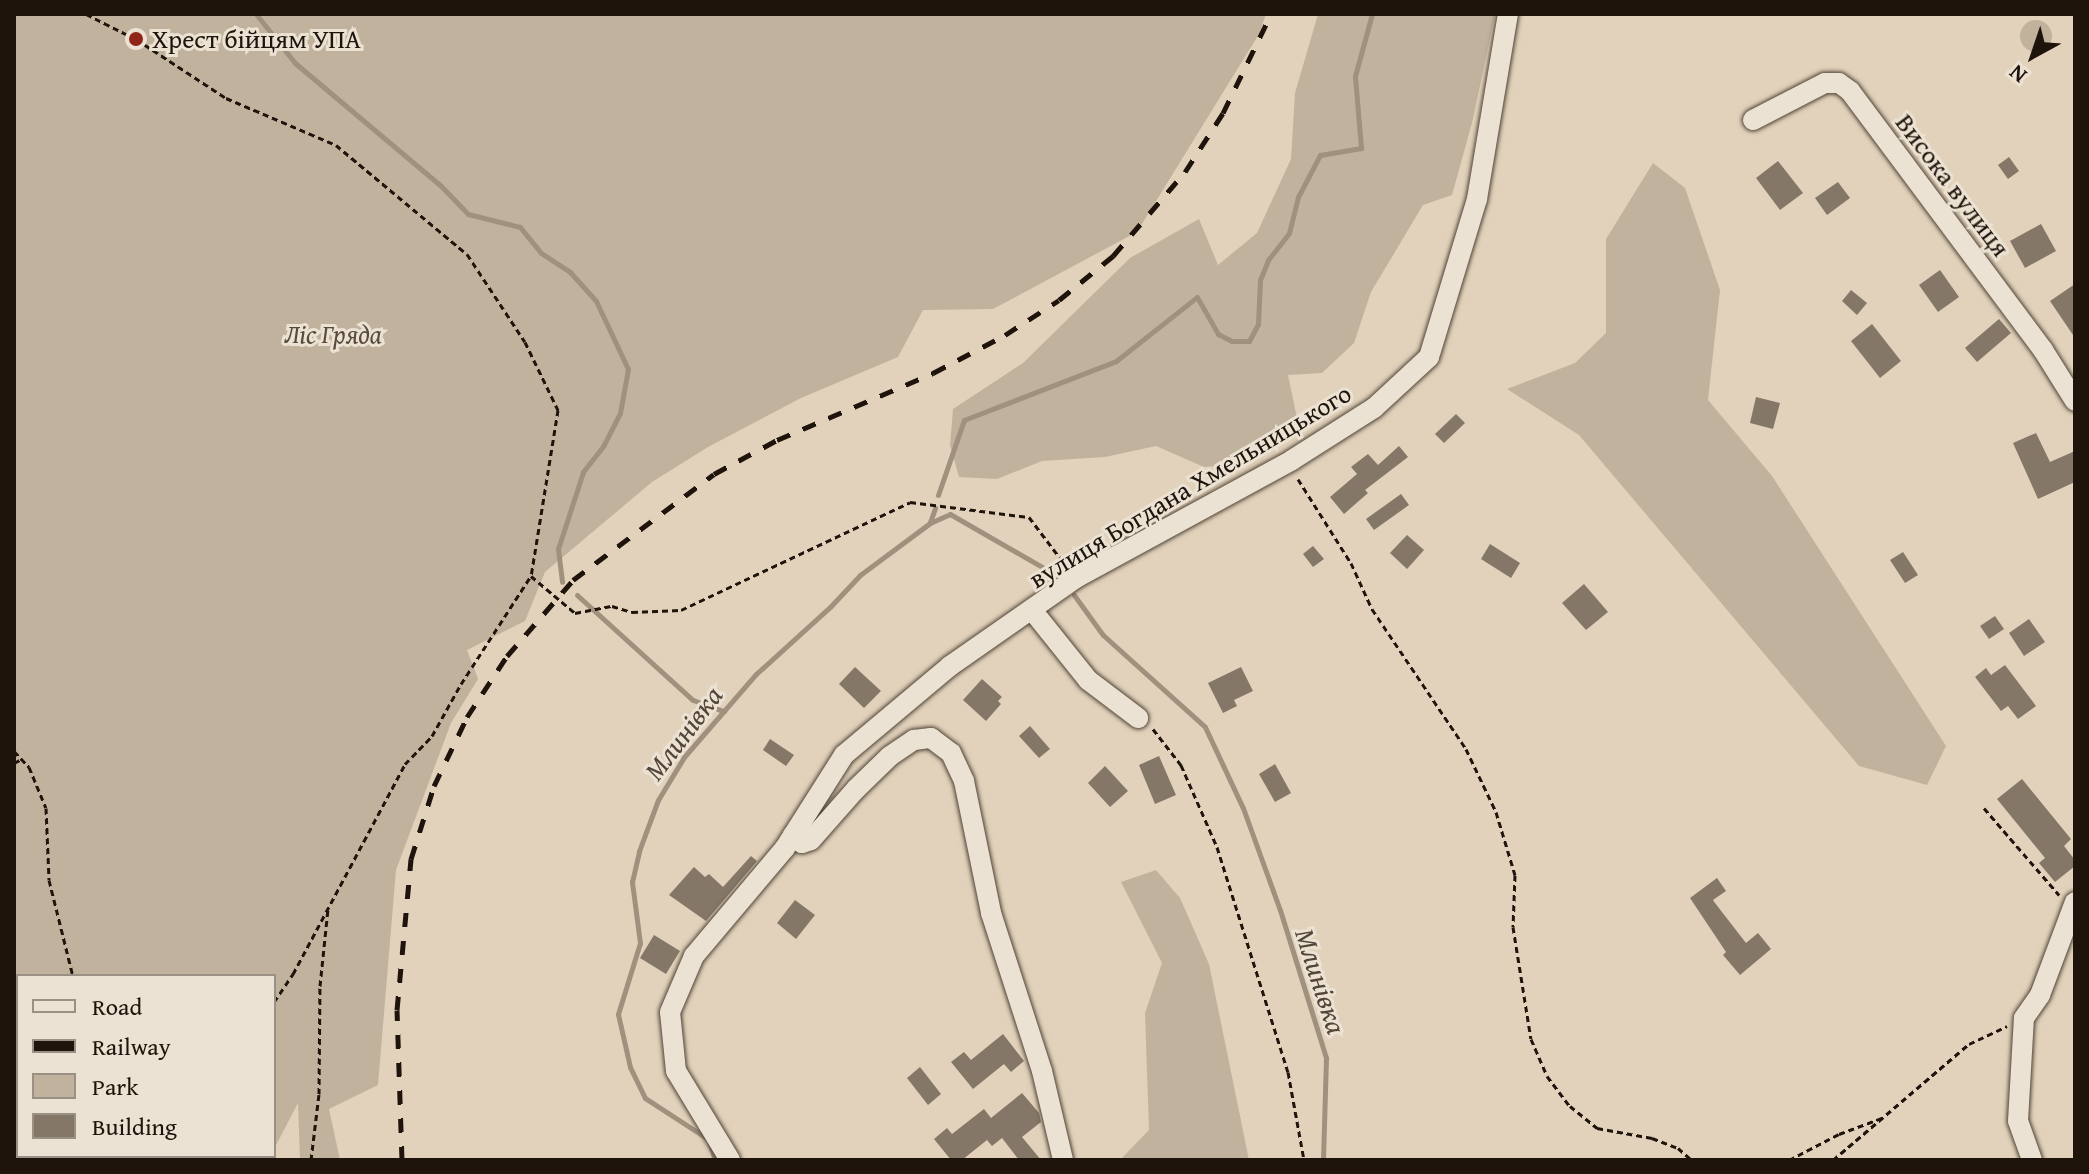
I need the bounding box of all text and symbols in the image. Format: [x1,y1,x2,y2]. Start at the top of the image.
north arrow [1993,16,2073,96]
place label: Хрест бійцям УПА [152,23,361,55]
marker: Хрест бійцям УПА [127,30,145,48]
text: N [2002,57,2033,91]
street label: Висока вулиця [1889,108,2017,262]
park label: Ліс Гряда [284,318,382,350]
street label: вулиця Богдана Хмельницького [1023,377,1357,595]
water label: Млинівка [637,679,729,787]
water label: Млинівка [1288,924,1354,1038]
legend [16,974,276,1158]
text: Road [92,989,142,1024]
text: Railway [92,1029,171,1064]
text: Park [92,1069,138,1104]
text: Building [92,1109,177,1144]

